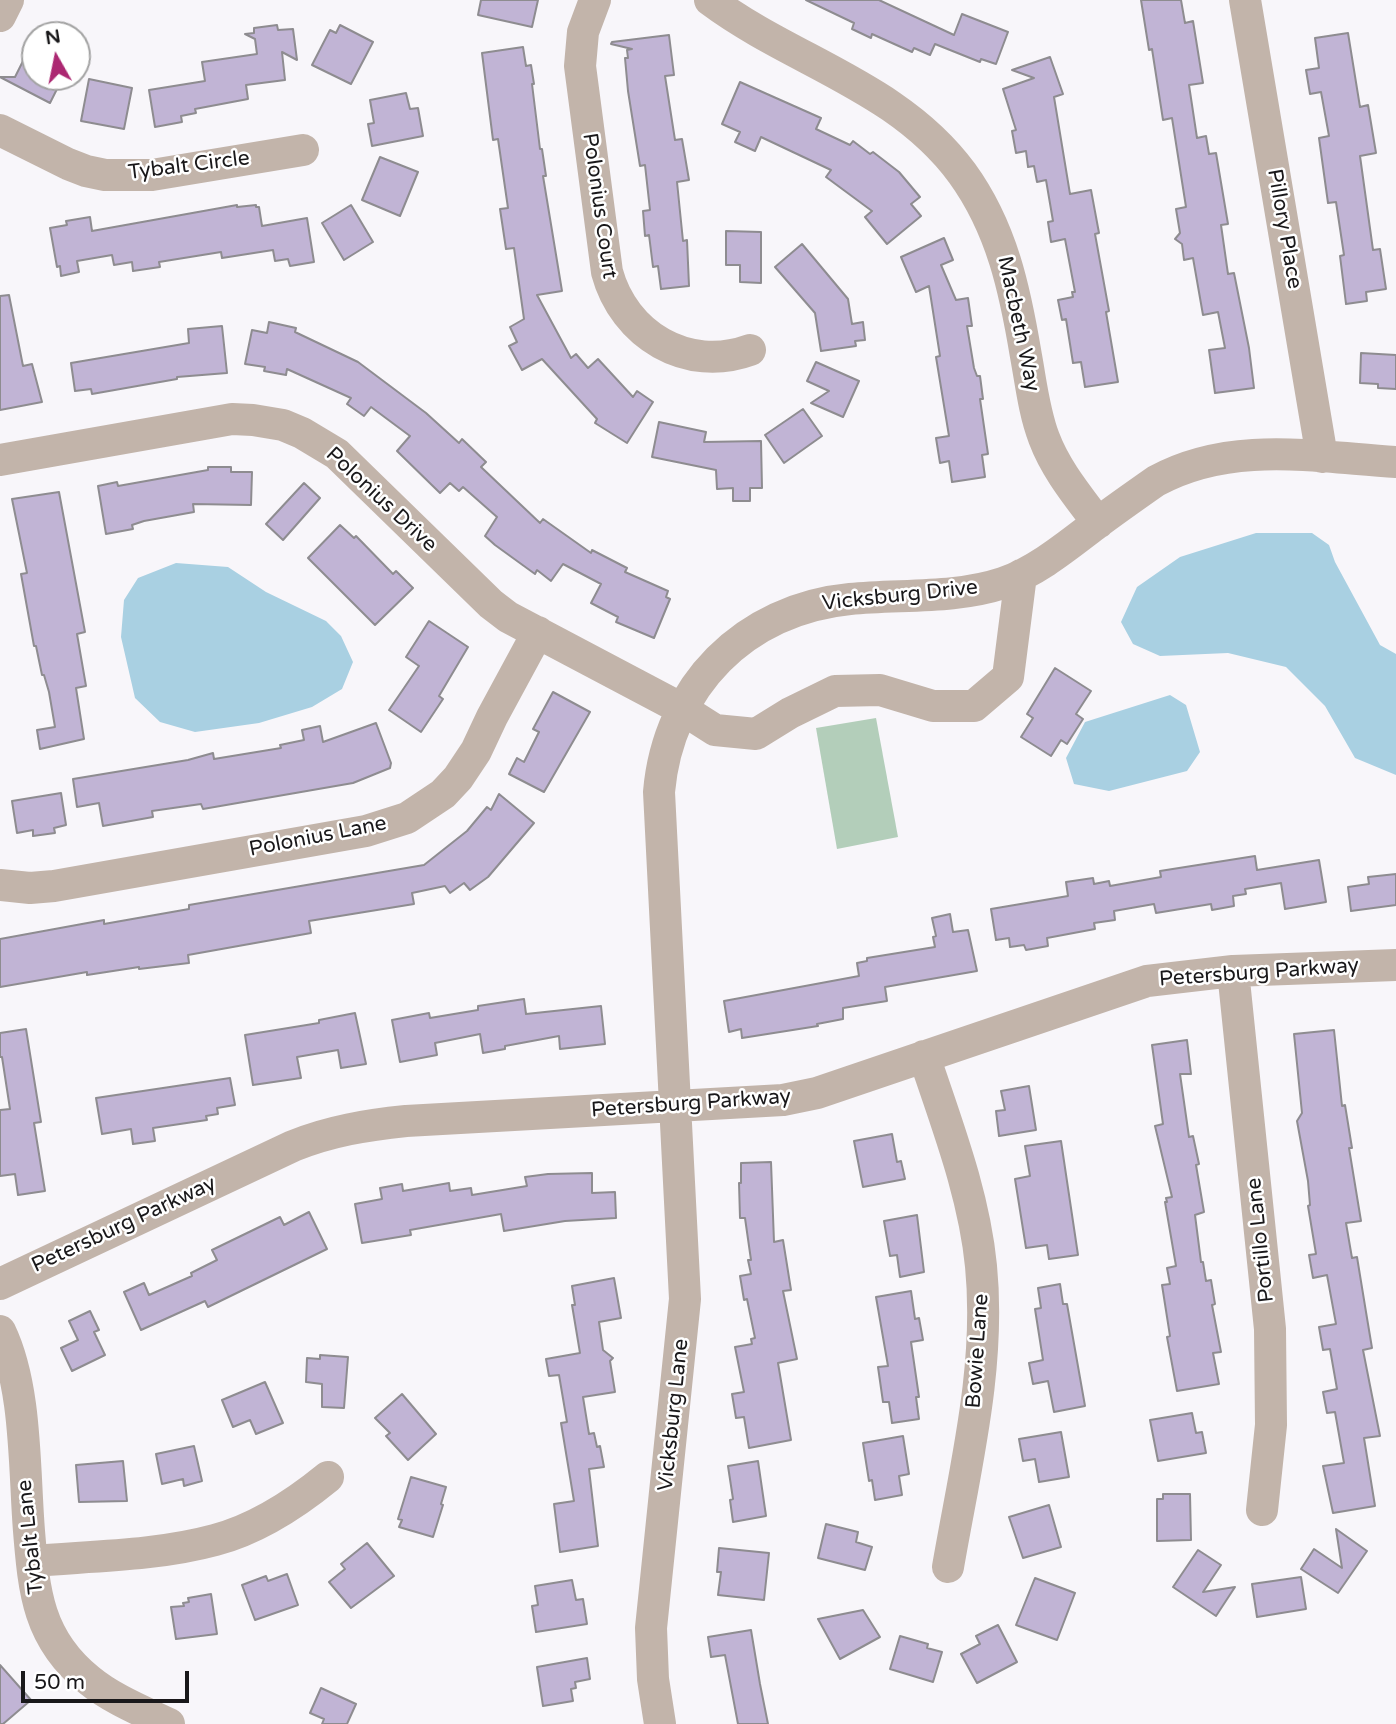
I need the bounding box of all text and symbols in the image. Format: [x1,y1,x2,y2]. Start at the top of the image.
north arrow [21,21,91,91]
text: N [44,25,62,49]
street label: Polonius Court [576,132,622,280]
street label: Tybalt Circle [127,146,251,186]
street label: Pillory Place [1261,167,1307,291]
street label: Macbeth Way [991,254,1045,394]
street label: Polonius Drive [320,442,442,558]
street label: Vicksburg Drive [821,575,979,617]
street label: Polonius Lane [247,811,389,863]
street label: Petersburg Parkway [1158,953,1360,993]
street label: Petersburg Parkway [590,1084,792,1124]
street label: Petersburg Parkway [28,1171,220,1279]
street label: Portillo Lane [1242,1176,1280,1304]
street label: Bowie Lane [961,1293,995,1409]
street label: Vicksburg Lane [653,1337,695,1493]
street label: Tybalt Lane [12,1479,50,1595]
scale bar [24,1658,192,1702]
text: 50 m [34,1670,85,1695]

